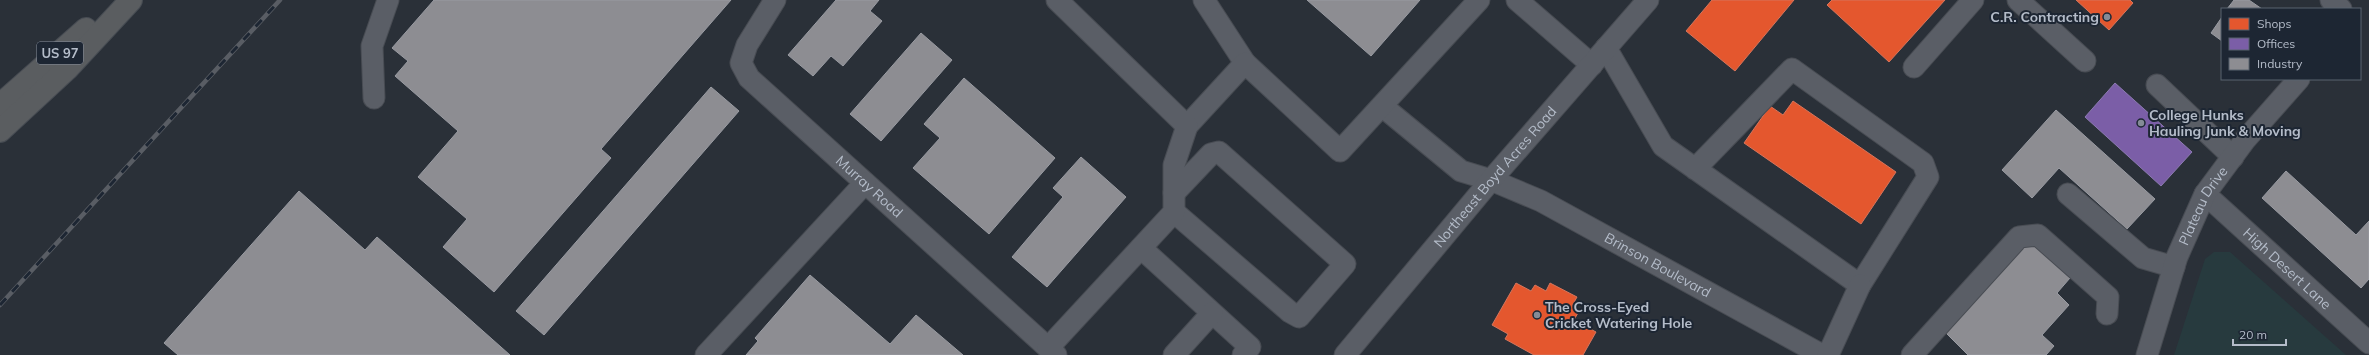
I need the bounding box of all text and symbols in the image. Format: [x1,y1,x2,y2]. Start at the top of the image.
place label: C.R. Contracting [1990,8,2099,26]
legend [2221,8,2361,80]
marker: C.R. Contracting [2102,12,2112,22]
text: Shops [2257,16,2292,31]
text: Offices [2257,36,2295,51]
road number: US 97 [37,42,83,64]
text: Industry [2257,56,2303,71]
street label: Northeast Boyd Acres Road [1430,102,1560,251]
place label: College Hunks Hauling Junk & Moving [2149,106,2301,140]
marker: College Hunks Hauling Junk & Moving [2136,118,2146,128]
street label: Murray Road [832,152,907,221]
street label: Plateau Drive [2174,163,2231,248]
street label: High Desert Lane [2239,224,2335,313]
street label: Brinson Boulevard [1601,229,1714,301]
place label: The Cross-Eyed Cricket Watering Hole [1545,298,1693,332]
marker: The Cross-Eyed Cricket Watering Hole [1532,310,1542,320]
scale bar [2233,321,2286,347]
text: 20 m [2239,327,2267,342]

